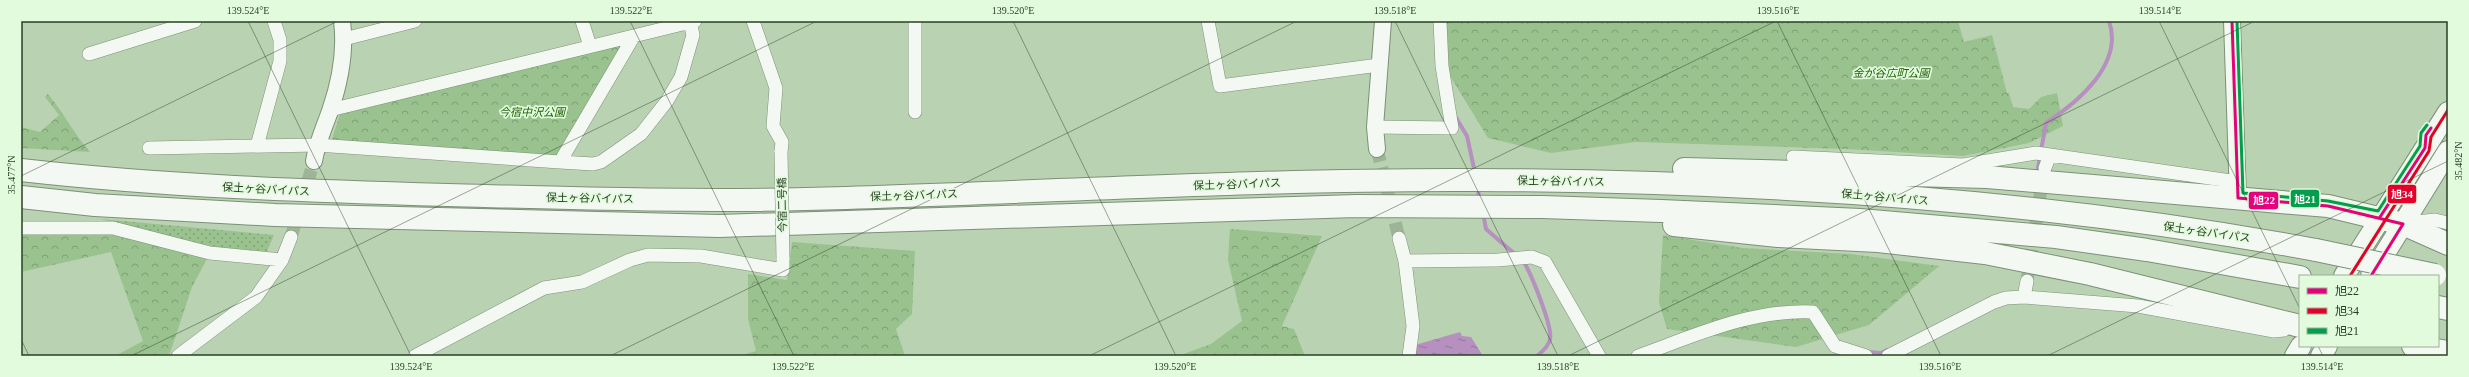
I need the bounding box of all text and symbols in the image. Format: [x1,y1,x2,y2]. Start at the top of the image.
text: 139.524°E [227,5,269,16]
text: 139.522°E [610,5,652,16]
text: 139.520°E [992,5,1034,16]
text: 139.518°E [1374,5,1416,16]
text: 139.516°E [1757,5,1799,16]
text: 139.514°E [2139,5,2181,16]
park label: 金が谷広町公園 [1853,67,1931,79]
park label: 今宿中沢公園 [499,106,567,118]
text: 35.482°N [2453,142,2464,180]
text: 35.477°N [6,156,17,194]
street label: 保土ヶ谷バイパス [1517,174,1605,188]
street label: 保土ヶ谷バイパス [1193,176,1281,192]
street label: 今宿二号橋 [776,177,788,233]
street label: 保土ヶ谷バイパス [222,181,310,197]
line badge: 旭34 [2387,184,2417,204]
street label: 保土ヶ谷バイパス [870,187,958,203]
street label: 保土ヶ谷バイパス [1841,187,1929,207]
text: 旭34 [2391,188,2414,200]
line badge: 旭21 [2290,189,2320,208]
street label: 保土ヶ谷バイパス [546,191,634,205]
line badge: 旭22 [2248,191,2279,210]
text: 旭21 [2294,193,2316,205]
text: 旭22 [2253,194,2276,206]
street label: 保土ヶ谷バイパス [2163,220,2251,244]
legend [2299,275,2439,347]
text: 旭22 [2335,284,2359,298]
text: 旭34 [2335,304,2359,318]
text: 旭21 [2335,324,2359,338]
text: 139.524°E [390,361,432,372]
text: 139.522°E [772,361,814,372]
text: 139.520°E [1154,361,1196,372]
text: 139.518°E [1537,361,1579,372]
text: 139.516°E [1919,361,1961,372]
text: 139.514°E [2301,361,2343,372]

